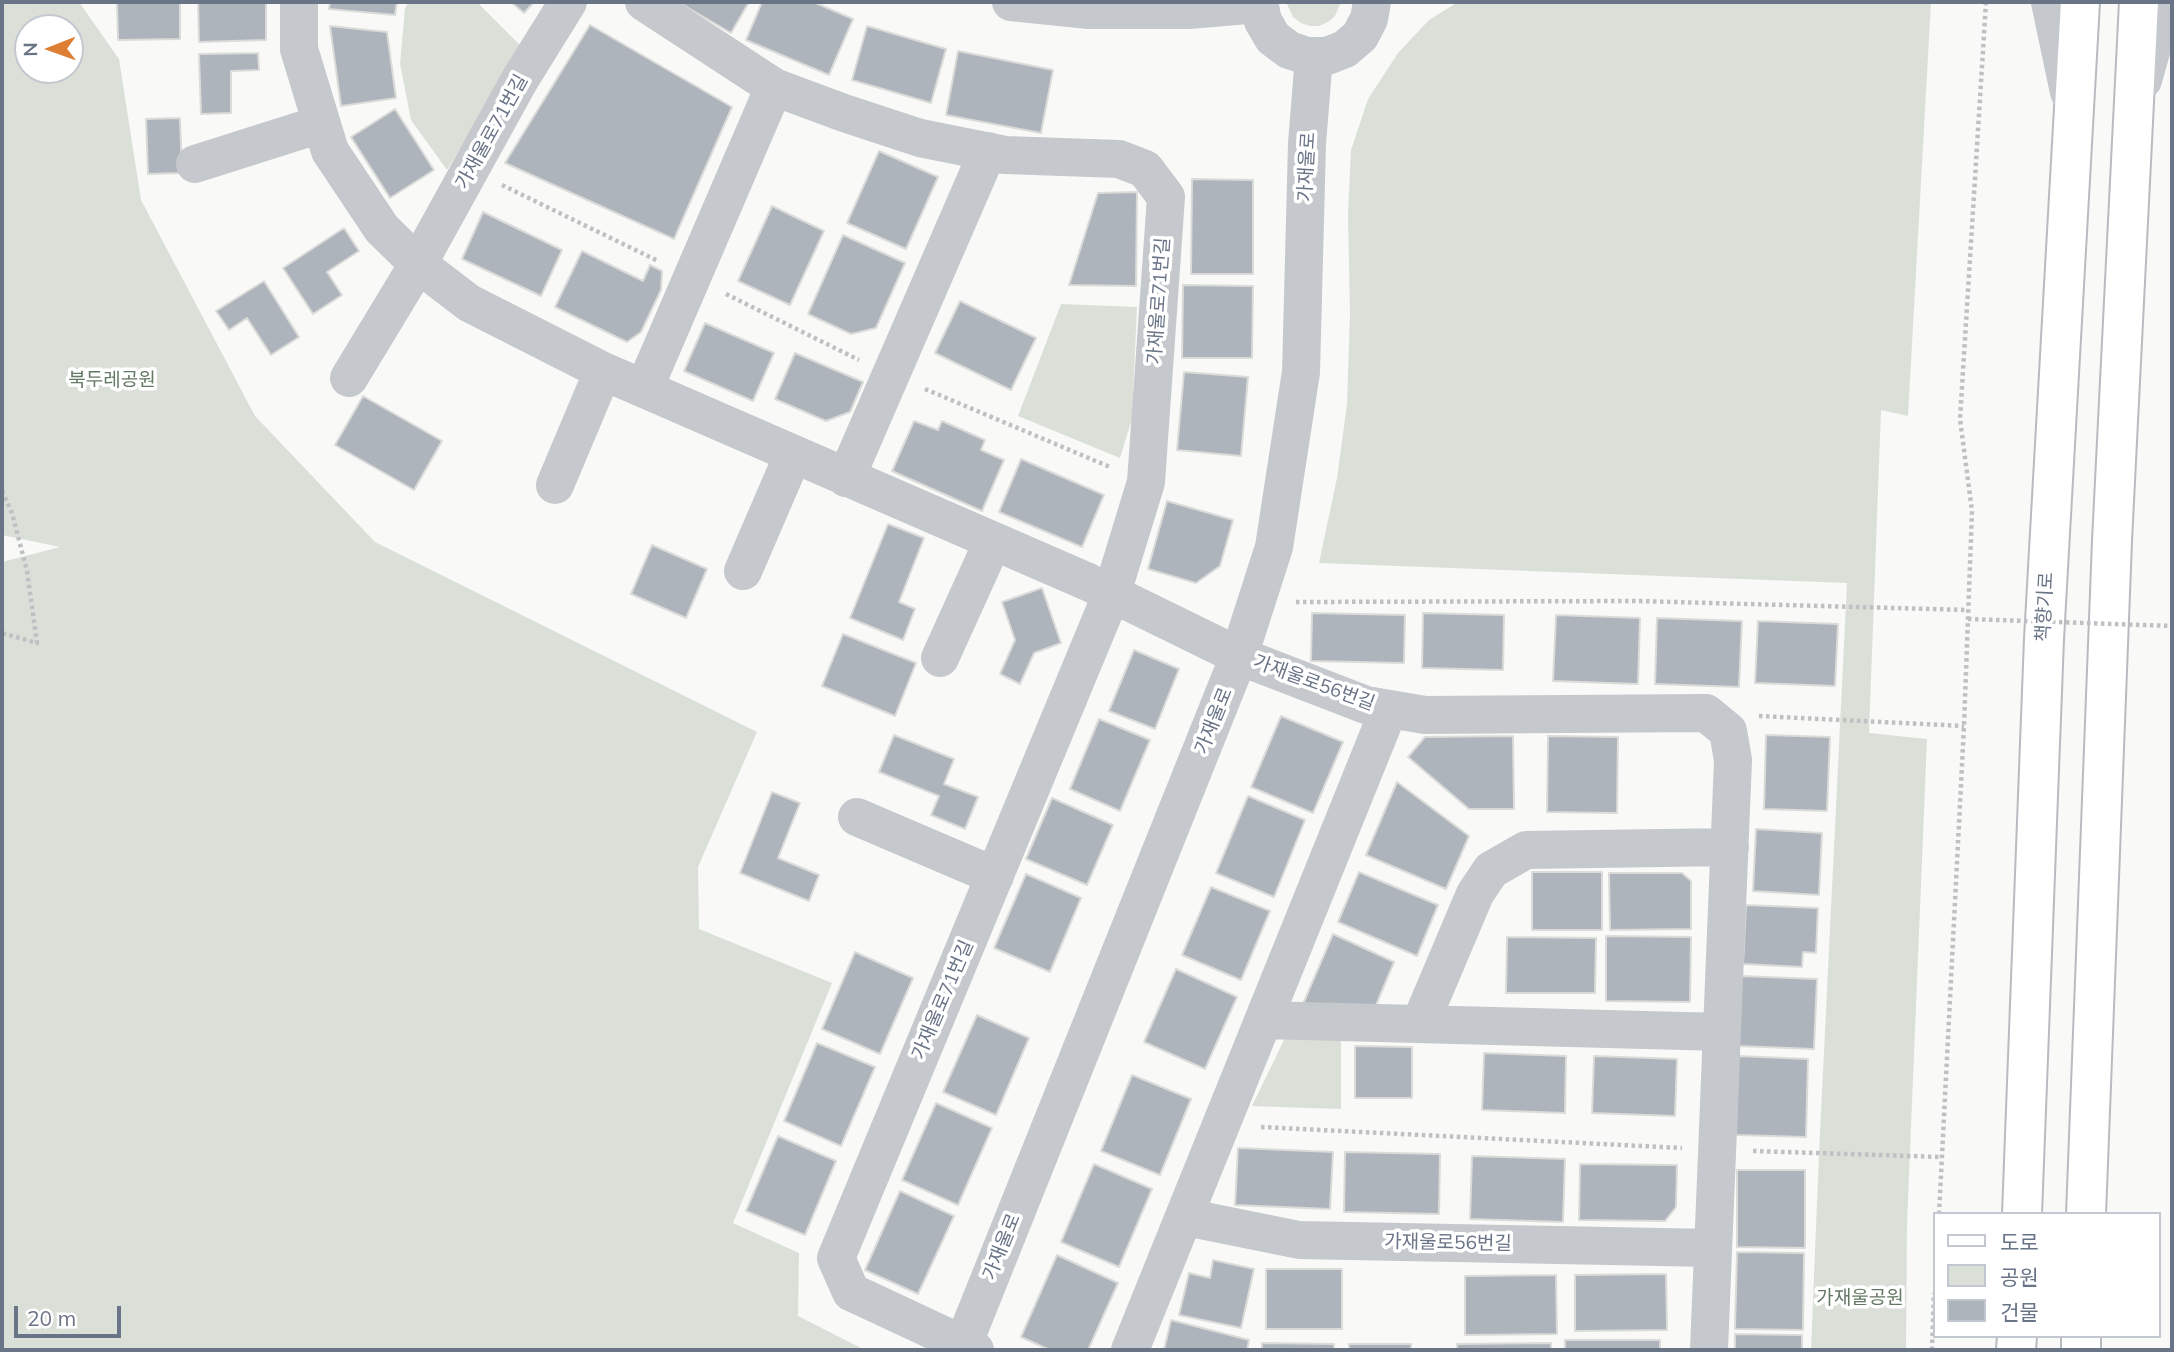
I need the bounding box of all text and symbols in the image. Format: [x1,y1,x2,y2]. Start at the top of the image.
north arrow [14,14,84,84]
text: N [18,42,42,57]
street label: 가재울로71번길 [451,71,533,193]
street label: 가재울로 [1294,131,1320,203]
street label: 가재울로71번길 [1143,237,1175,365]
park label: 북두레공원 [68,369,156,391]
street label: 책향기로 [2032,571,2058,643]
street label: 가재울로56번길 [1250,650,1378,716]
street label: 가재울로 [1190,684,1238,758]
street label: 가재울로71번길 [908,937,978,1063]
street label: 가재울로 [978,1210,1026,1284]
legend [1932,1212,2160,1338]
text: 도로 [2000,1229,2039,1255]
street label: 가재울로56번길 [1384,1230,1512,1256]
text: 공원 [2000,1264,2039,1290]
park label: 가재울공원 [1816,1287,1904,1309]
scale bar [18,1292,124,1336]
text: 건물 [2000,1299,2039,1325]
text: 20 m [27,1305,76,1331]

